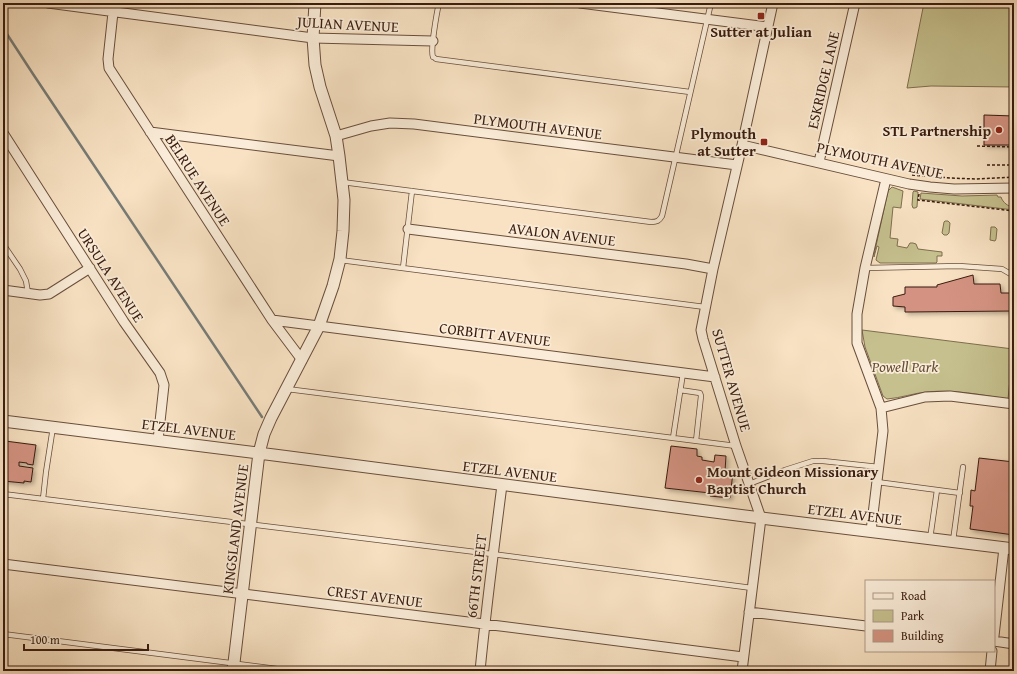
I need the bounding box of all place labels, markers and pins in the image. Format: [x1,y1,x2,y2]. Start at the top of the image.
marker: Sutter at Julian [756,11,766,21]
place label: Sutter at Julian [710,21,812,42]
place label: STL Partnership [883,120,991,141]
place label: Plymouth at Sutter [691,123,756,161]
marker: STL Partnership [994,125,1004,135]
marker: Plymouth at Sutter [759,137,769,147]
place label: Mount Gideon Missionary Baptist Church [707,461,879,499]
marker: Mount Gideon Missionary Baptist Church [694,475,704,485]

